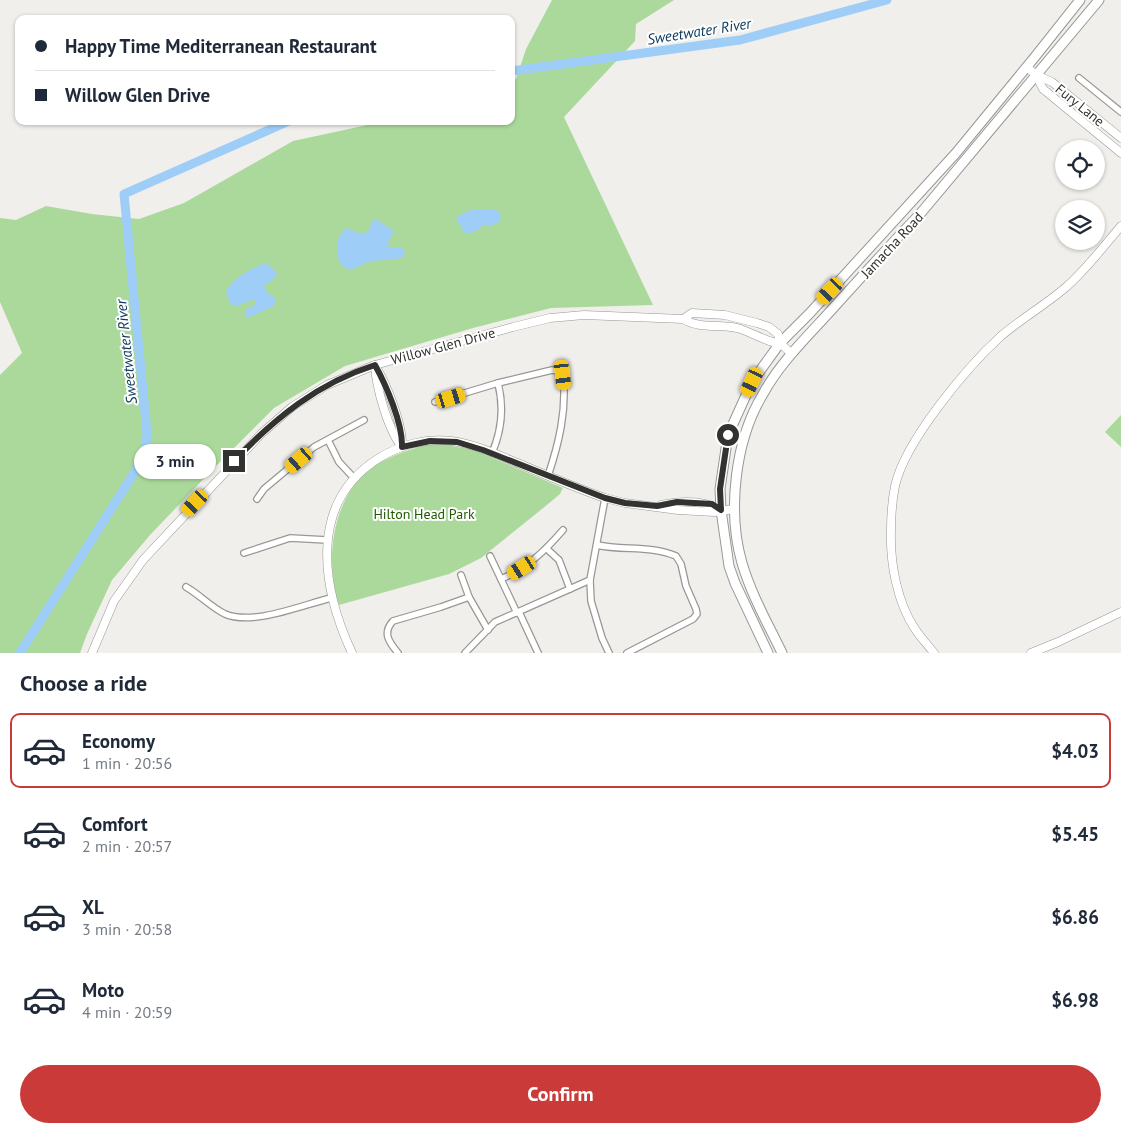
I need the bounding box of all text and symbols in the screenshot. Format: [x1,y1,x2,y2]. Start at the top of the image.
water label: Sweetwater River [646,13,753,49]
text: Happy Time Mediterranean Restaurant [65,34,377,58]
street label: Fury Lane [1052,80,1108,130]
text: Willow Glen Drive [65,83,210,107]
map controls [1055,140,1105,250]
button: locate [1055,140,1105,190]
button: layers [1055,200,1105,250]
street label: Jamacha Road [856,208,927,282]
car [814,275,845,307]
water label: Sweetwater River [111,298,141,405]
street label: Willow Glen Drive [389,323,497,369]
car [553,359,572,391]
car [738,365,765,399]
car [434,386,467,410]
route start [717,424,739,446]
callout: 3 min [134,444,216,478]
car [282,444,315,476]
route end [223,450,245,472]
text: 3 min [155,451,195,471]
car [179,487,210,519]
park label: Hilton Head Park [373,505,475,523]
car [505,554,538,582]
text: Choose a ride [20,669,147,697]
icon: car [22,728,67,773]
text: Economy [82,729,155,753]
text: $4.03 [1051,739,1099,763]
text: 1 min · 20:56 [82,753,172,773]
icon: car [22,811,67,856]
text: Comfort [82,812,148,836]
text: $5.45 [1051,822,1099,846]
text: 2 min · 20:57 [82,836,172,856]
icon: car [22,894,67,939]
text: XL [82,895,104,919]
text: $6.86 [1051,905,1099,929]
text: 3 min · 20:58 [82,919,172,939]
icon: car [22,977,67,1022]
text: Moto [82,978,124,1002]
text: $6.98 [1051,988,1099,1012]
text: 4 min · 20:59 [82,1002,172,1022]
button: Confirm [20,1065,1101,1123]

